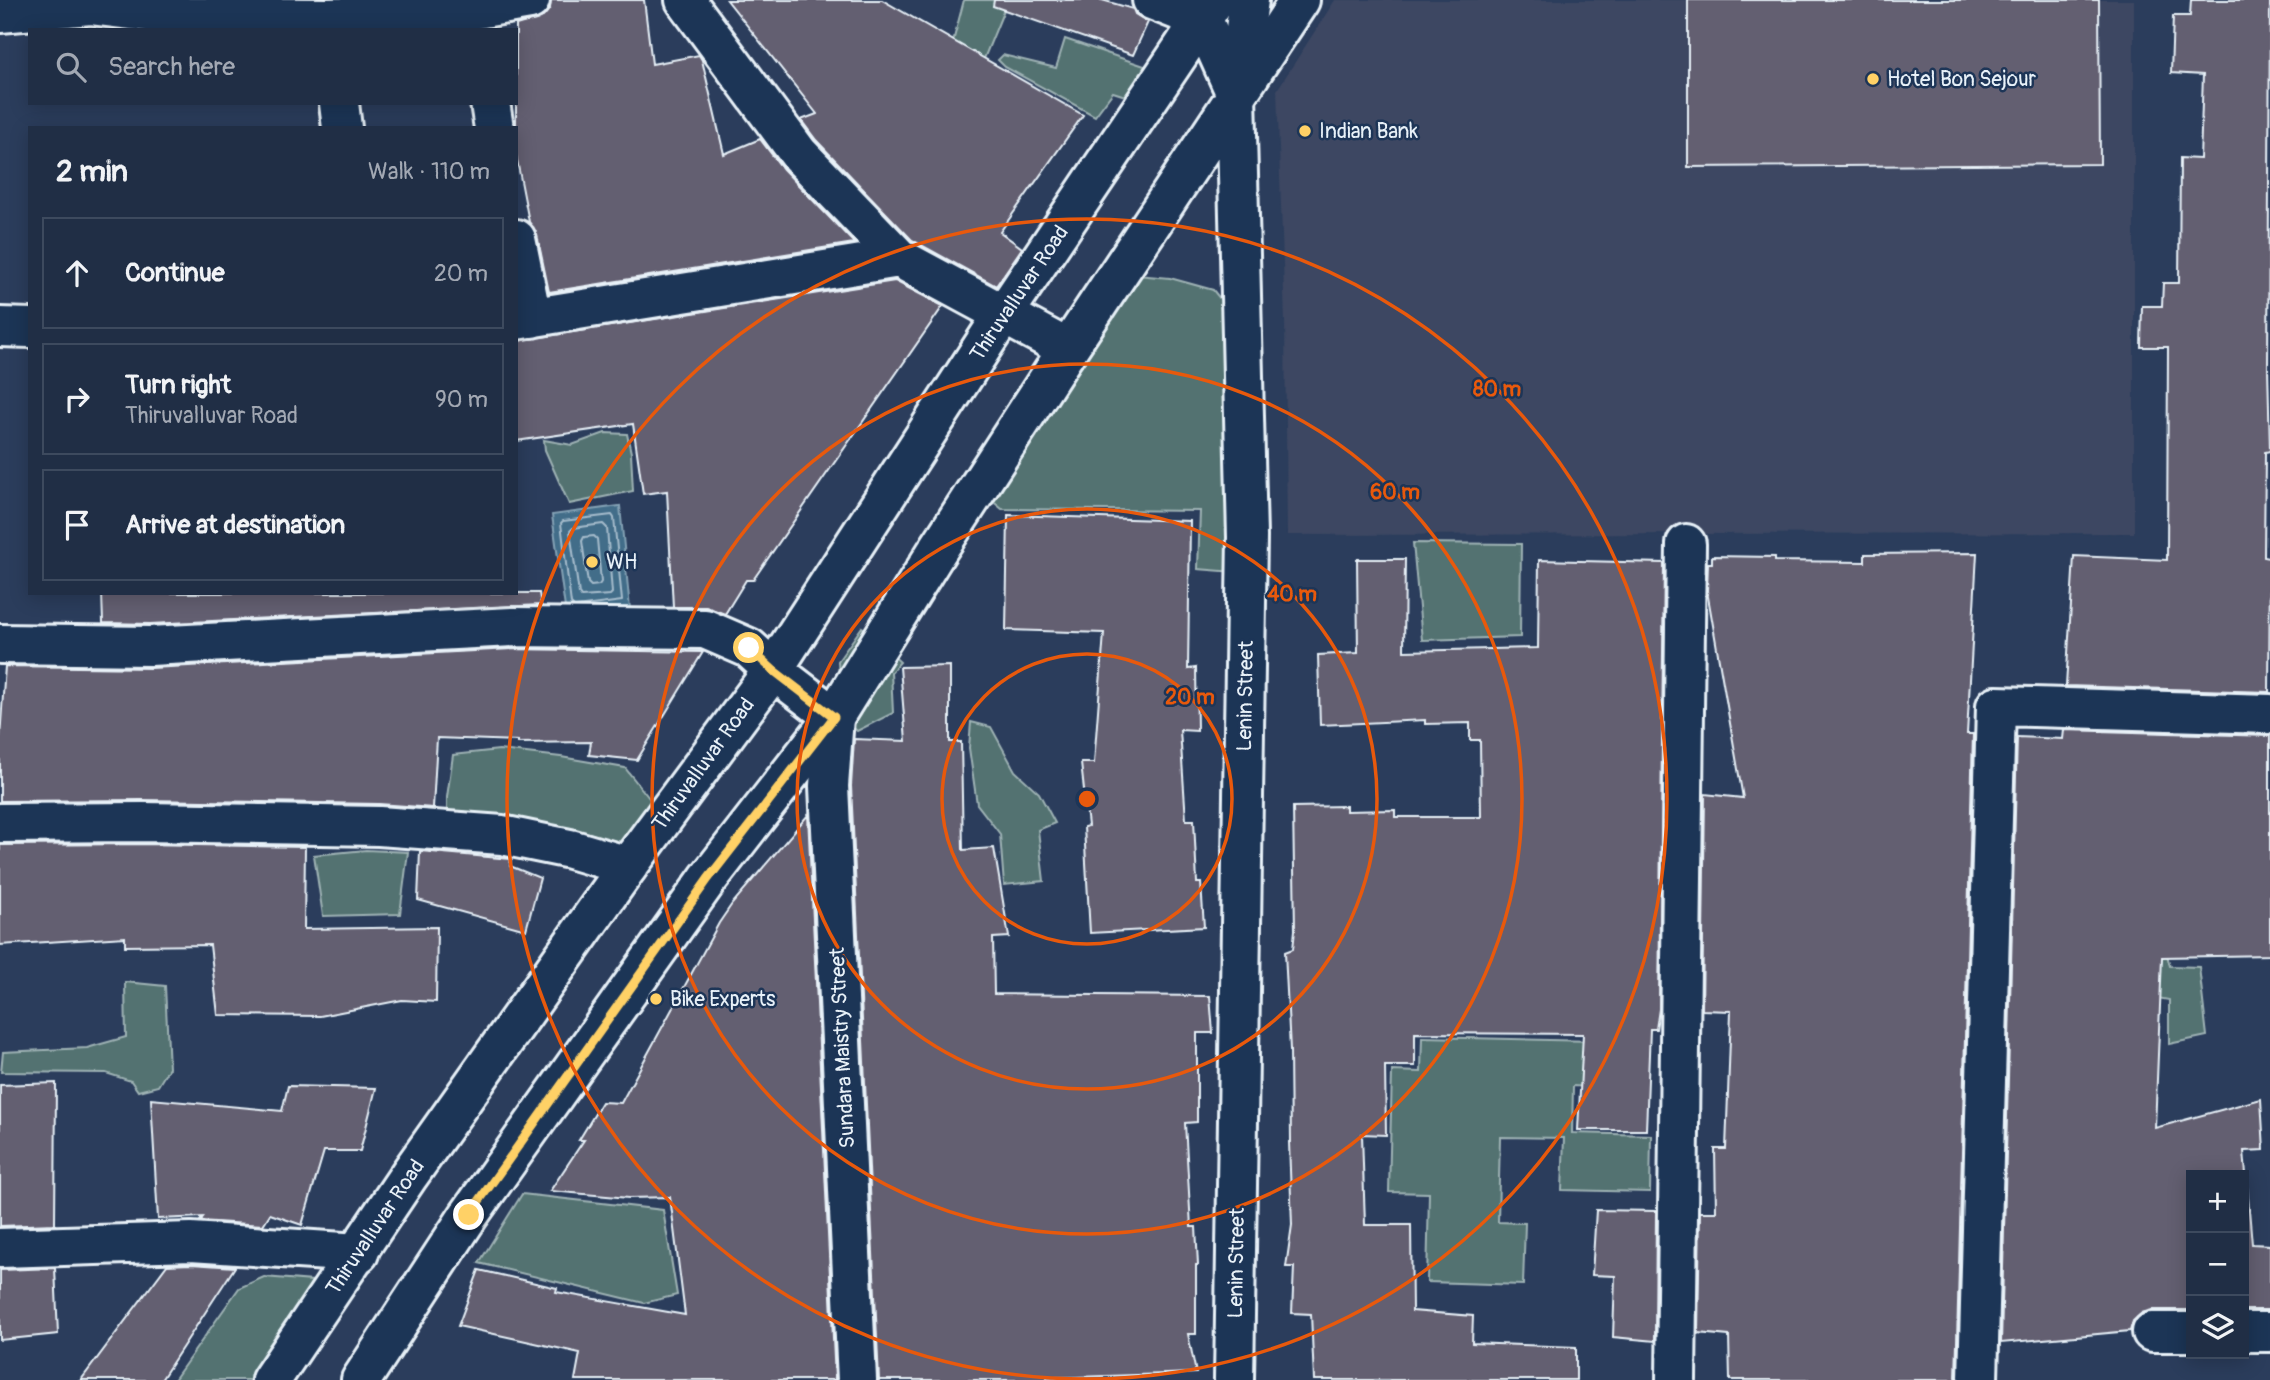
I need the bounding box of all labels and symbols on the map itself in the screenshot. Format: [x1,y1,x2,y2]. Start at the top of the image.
place label: Hotel Bon Sejour [1887,66,2037,93]
marker: Hotel Bon Sejour [1865,71,1881,87]
place label: Indian Bank [1319,118,1418,145]
marker: Indian Bank [1297,123,1313,139]
street label: Thiruvalluvar Road [964,220,1075,366]
text: 80 m [1473,376,1521,403]
text: 60 m [1370,479,1420,506]
place label: WH [606,549,637,576]
marker: WH [584,554,600,570]
text: 40 m [1267,581,1317,608]
route start [733,632,764,663]
street label: Lenin Street [1231,640,1260,752]
text: 20 m [1165,684,1215,711]
street label: Thiruvalluvar Road [646,692,761,836]
centre of rings [1075,787,1099,811]
street label: Sundara Maistry Street [824,946,861,1149]
place label: Bike Experts [670,986,776,1013]
marker: Bike Experts [648,991,664,1007]
street label: Thiruvalluvar Road [320,1154,431,1300]
route end [453,1199,484,1230]
street label: Lenin Street [1222,1207,1251,1319]

